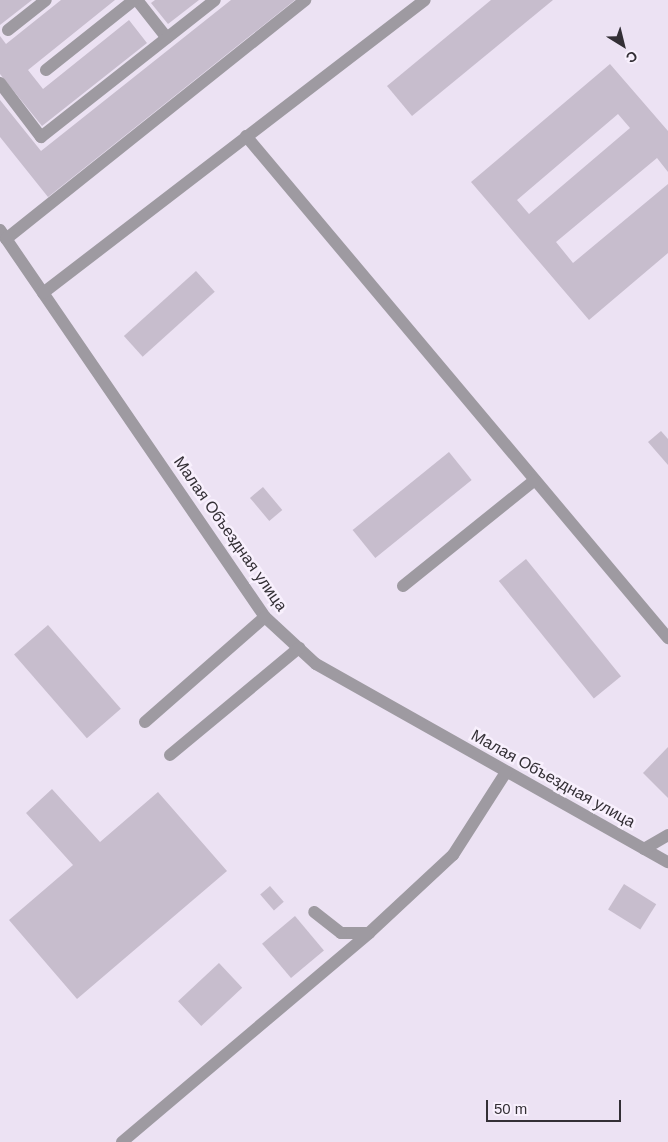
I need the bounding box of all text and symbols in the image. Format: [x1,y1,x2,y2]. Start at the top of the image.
north arrow [598,20,648,70]
text: С [623,48,641,67]
street label: Малая Объездная улица [169,453,291,615]
street label: Малая Объездная улица [468,726,638,832]
scale bar [488,1090,623,1122]
text: 50 m [494,1100,527,1117]

